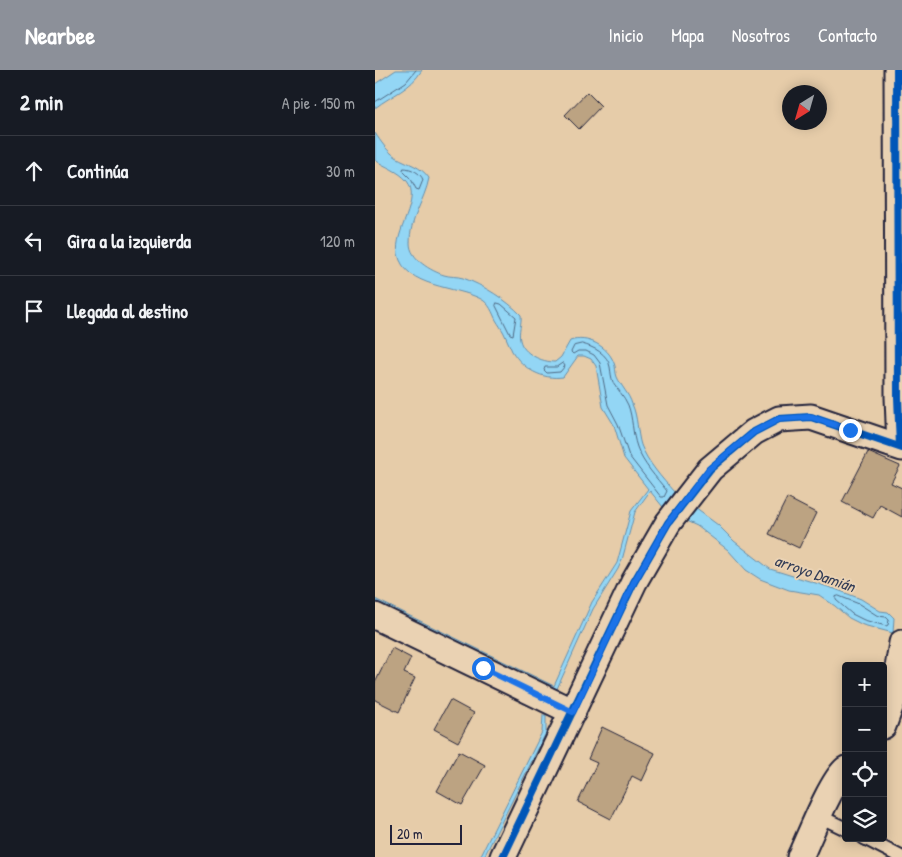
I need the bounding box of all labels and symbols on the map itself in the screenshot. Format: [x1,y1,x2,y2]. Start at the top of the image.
north arrow [782,85,827,130]
route end [839,419,862,442]
water label: arroyo Damián [772,549,860,598]
route start [472,657,495,680]
scale bar [390,822,463,845]

